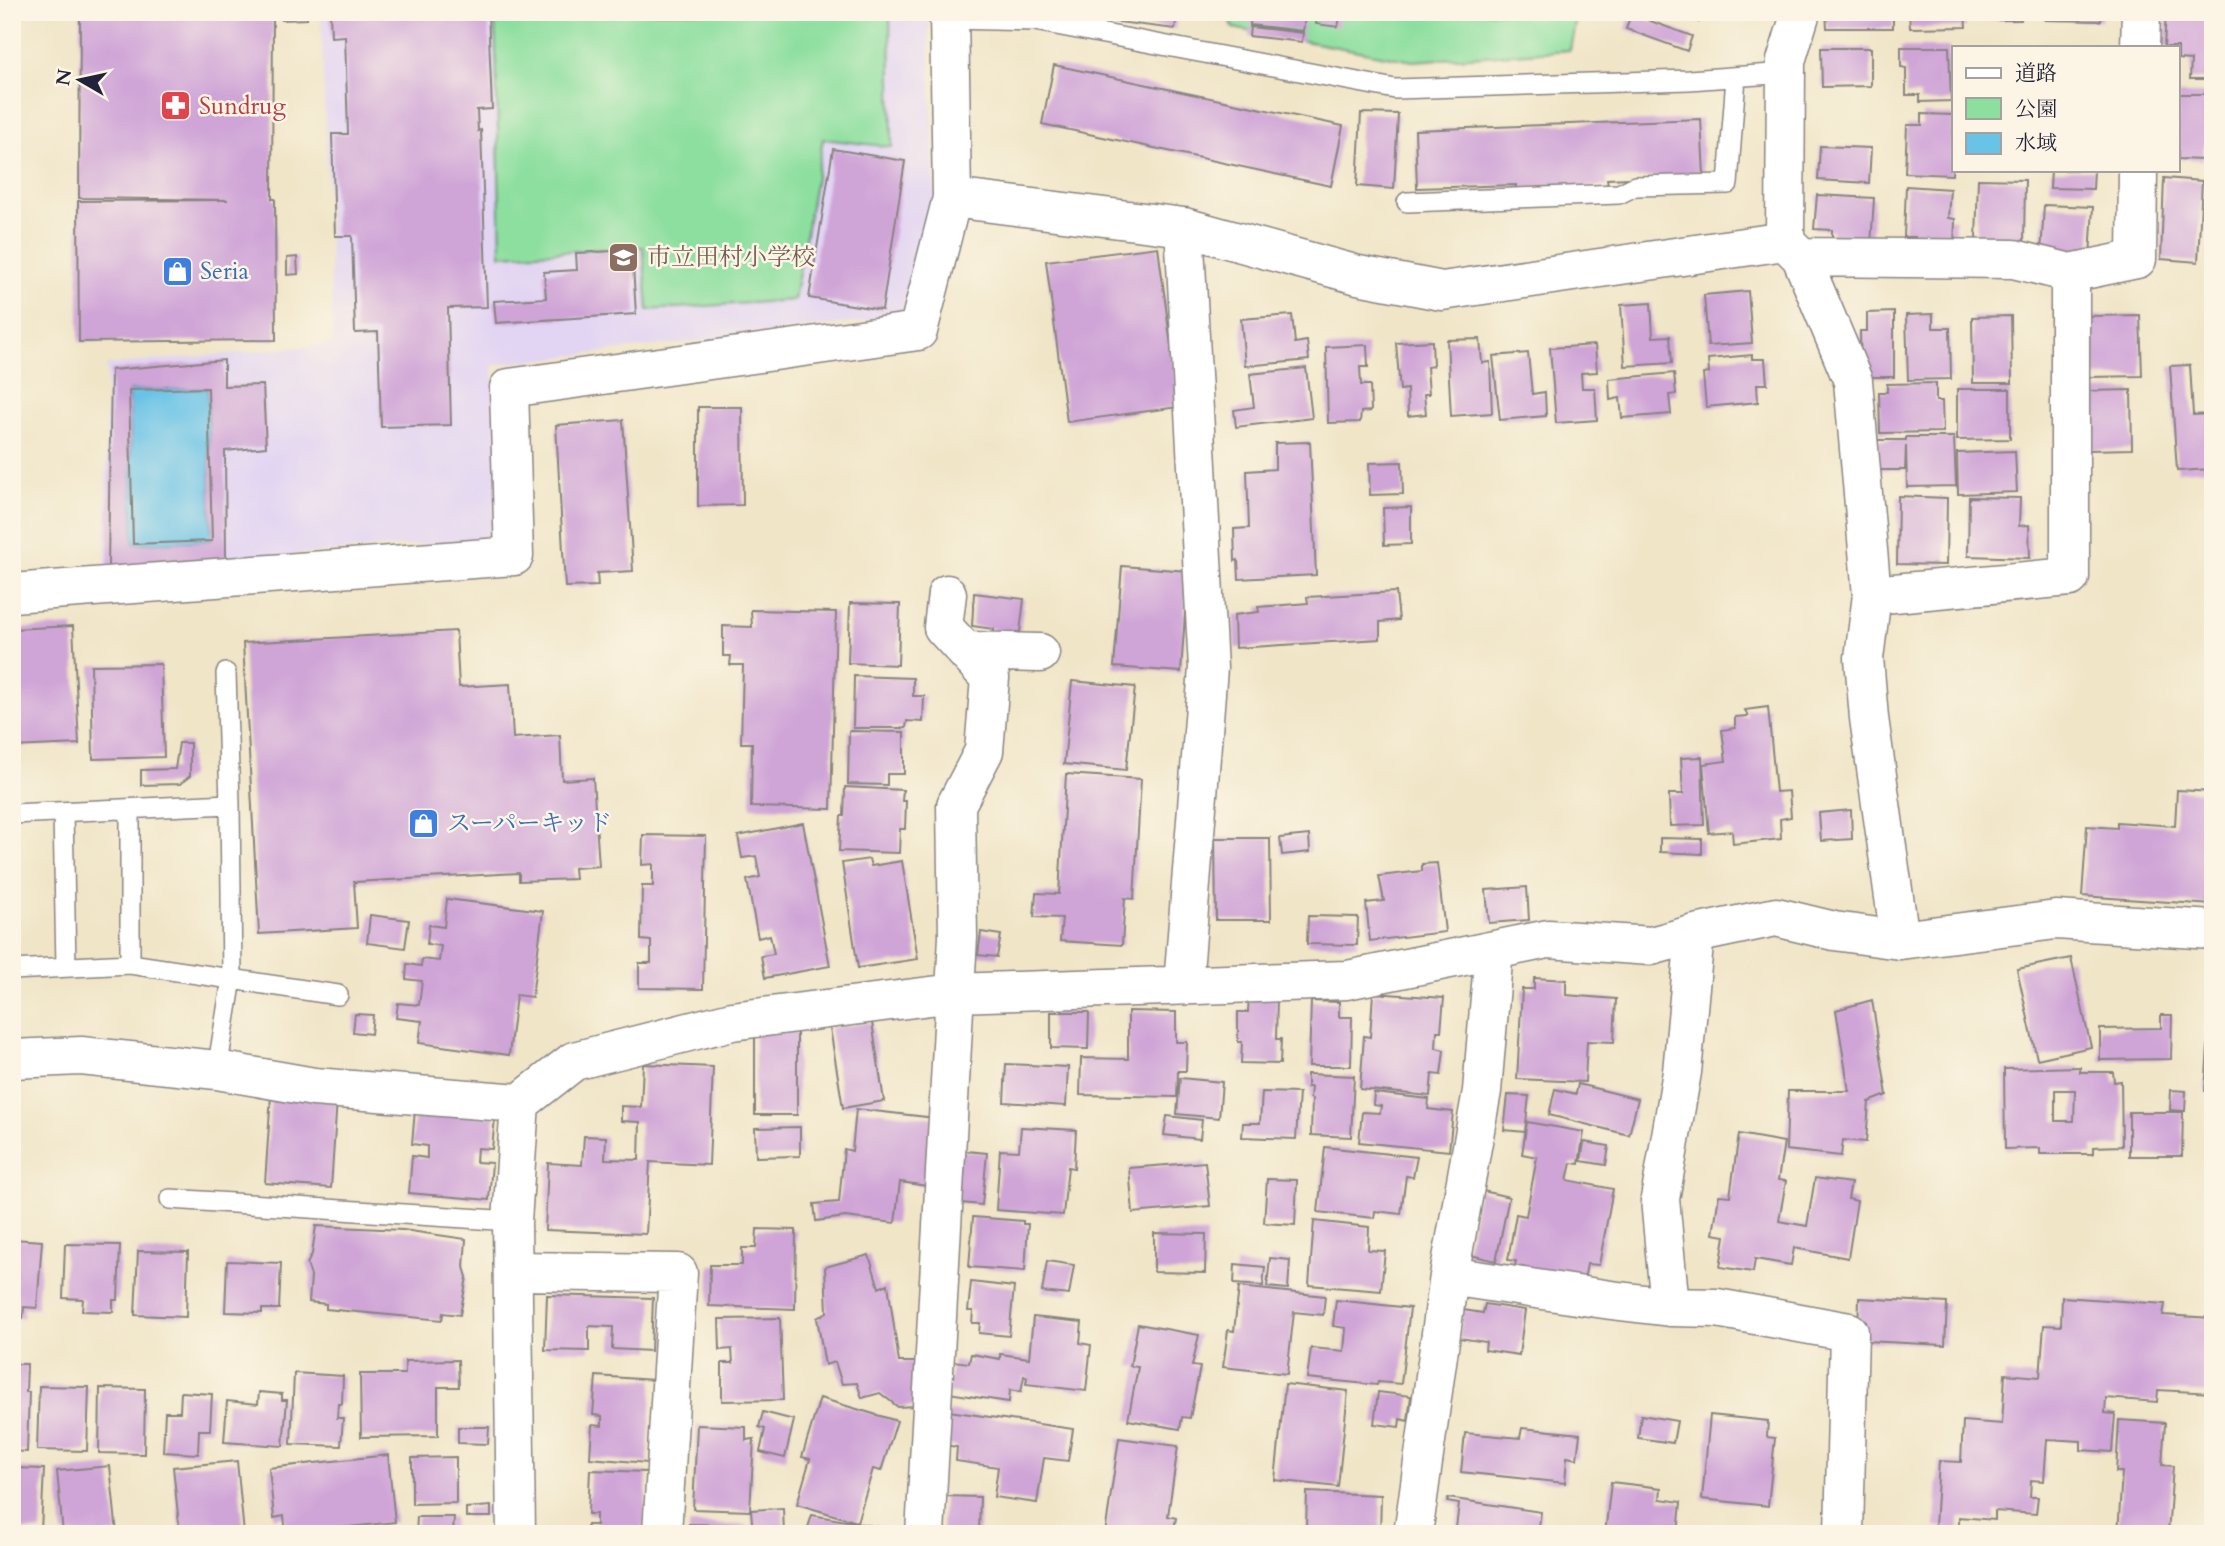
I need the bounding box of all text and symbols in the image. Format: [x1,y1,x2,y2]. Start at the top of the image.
north arrow [46,46,116,116]
legend [1952,46,2180,172]
text: 道路 [2015,59,2057,88]
text: N [50,67,78,88]
pharmacy icon: Sundrug [159,89,193,123]
place label: Sundrug [199,90,287,123]
text: 公園 [2015,95,2057,124]
text: 水域 [2015,129,2057,158]
school or university icon: 市立田村小学校 [607,240,641,274]
place label: 市立田村小学校 [647,241,815,274]
shop icon: Seria [160,254,194,288]
place label: Seria [200,255,249,288]
shop icon: スーパーキッド [407,806,441,840]
place label: スーパーキッド [447,807,612,840]

